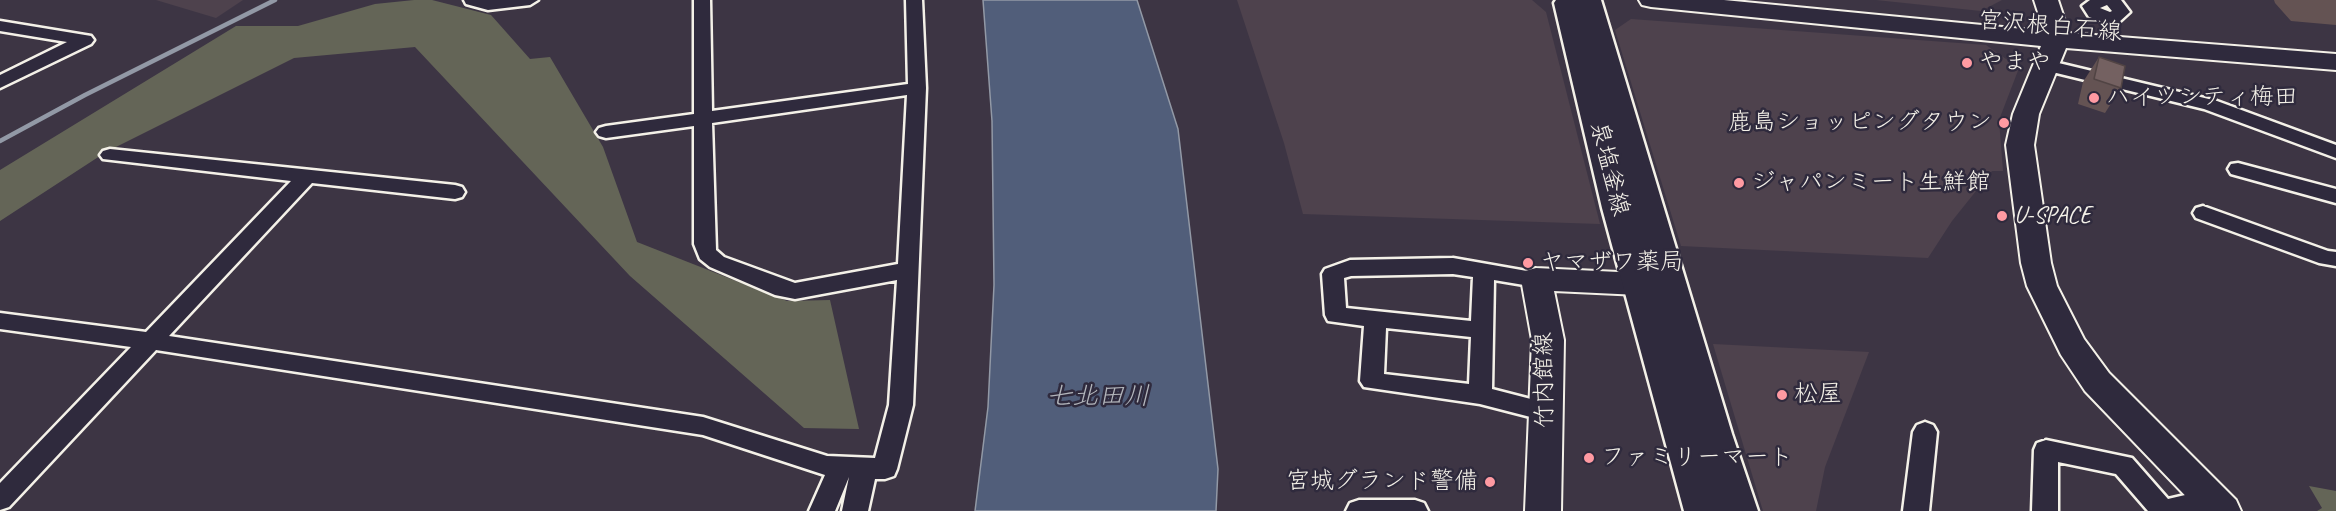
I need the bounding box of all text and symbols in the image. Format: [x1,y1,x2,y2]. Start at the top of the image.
street label: 宮沢根白石線 [1977,6,2123,48]
place label: やまや [1979,49,2051,77]
marker: やまや [1960,56,1974,70]
place label: ハイツシティ梅田 [2106,84,2298,112]
marker: ハイツシティ梅田 [2087,91,2101,105]
place label: 鹿島ショッピングタウン [1728,109,1992,137]
marker: 鹿島ショッピングタウン [1997,116,2011,130]
street label: 泉塩釜線 [1583,119,1635,219]
place label: ジャパンミート生鮮館 [1751,169,1991,197]
marker: ジャパンミート生鮮館 [1732,176,1746,190]
place label: U-SPACE [2014,202,2091,230]
marker: U-SPACE [1995,209,2009,223]
place label: ヤマザワ薬局 [1540,249,1684,277]
marker: ヤマザワ薬局 [1521,256,1535,270]
street label: 竹内館線 [1530,332,1560,428]
water label: 七北田川 [1046,381,1150,413]
place label: 松屋 [1794,381,1842,409]
marker: 松屋 [1775,388,1789,402]
place label: ファミリーマート [1601,444,1793,472]
marker: ファミリーマート [1582,451,1596,465]
place label: 宮城グランド警備 [1286,468,1478,496]
marker: 宮城グランド警備 [1483,475,1497,489]

